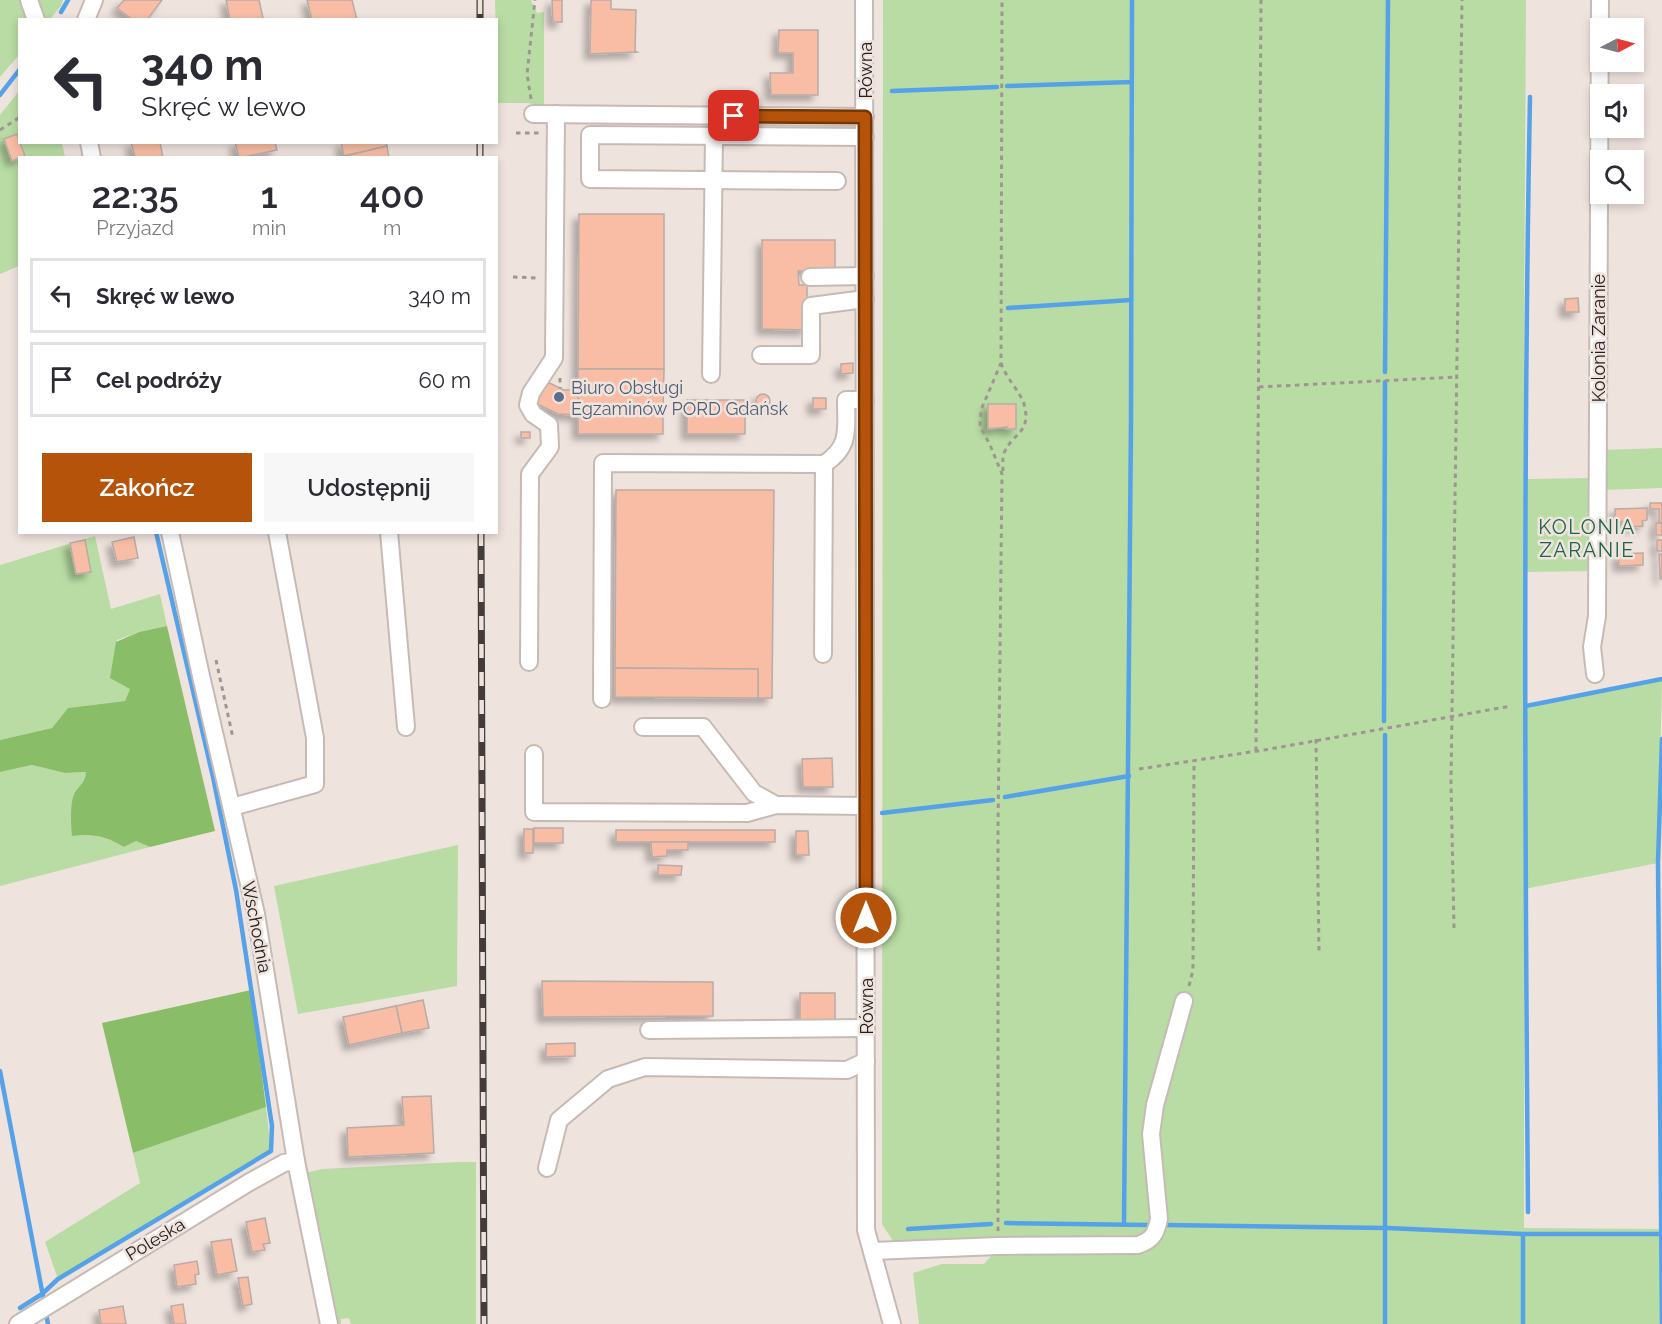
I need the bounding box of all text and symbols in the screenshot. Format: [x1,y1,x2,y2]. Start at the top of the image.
north arrow [1590,18,1644,72]
map controls [1590,18,1644,204]
text: 340 m [141,41,263,90]
icon: left [42,42,120,120]
street label: Równa [855,42,876,98]
button: sound [1590,84,1644,138]
pin [708,90,759,141]
text: Skręć w lewo [141,91,306,122]
icon: arrive [717,99,750,132]
button: search [1590,150,1644,204]
text: 22:35 [91,174,179,216]
text: 1 [261,174,278,216]
text: 400 [360,174,424,216]
text: Przyjazd [96,216,174,240]
text: min [252,216,287,240]
text: m [383,216,401,240]
street label: Kolonia Zaranie [1588,273,1609,402]
icon: left [45,279,78,312]
text: Skręć w lewo [96,283,235,309]
text: 340 m [408,283,471,309]
icon: arrive [45,363,78,396]
text: Cel podróży [96,367,222,393]
text: 60 m [418,367,471,393]
place label: Biuro Obsługi Egzaminów PORD Gdańsk [571,377,789,419]
marker: Biuro Obsługi Egzaminów PORD Gdańsk [552,390,566,404]
button: Zakończ [42,453,252,522]
button: Udostępnij [264,453,474,522]
district label: KOLONIA ZARANIE [1538,515,1636,562]
street label: Wschodnia [238,879,276,975]
position arrow [834,886,898,950]
street label: Równa [856,978,877,1034]
street label: Poleska [122,1213,188,1265]

